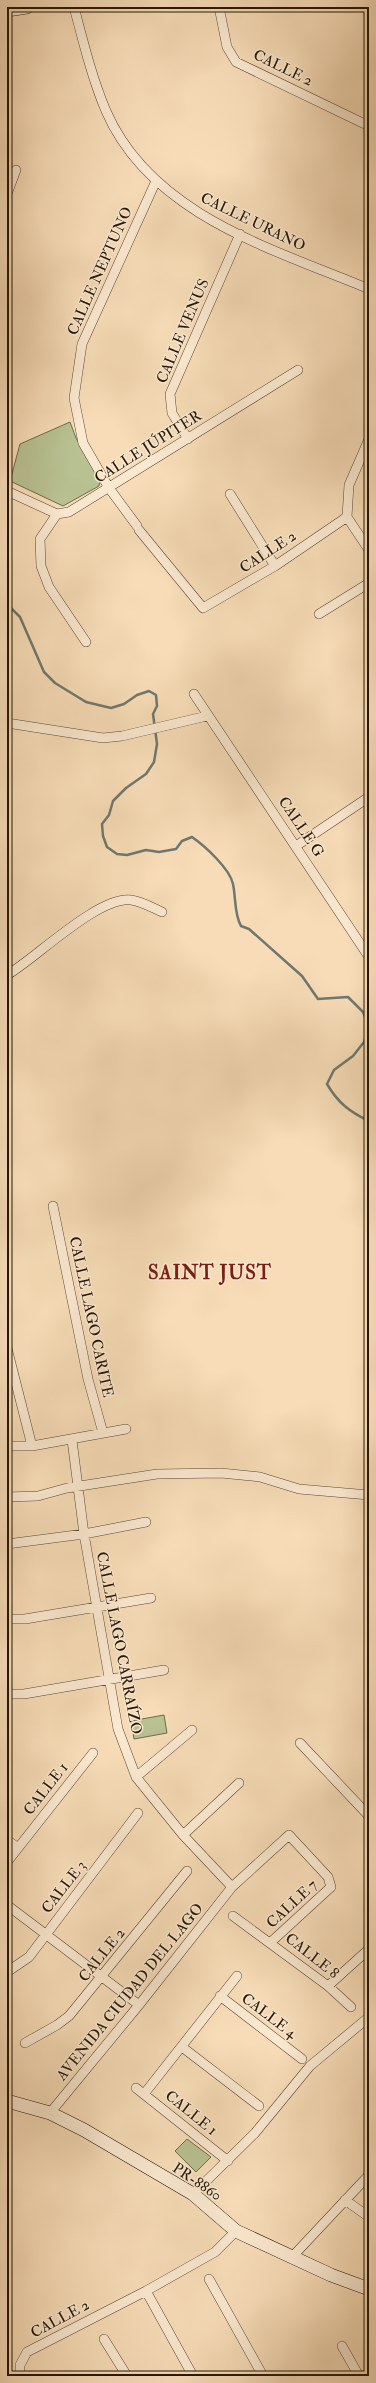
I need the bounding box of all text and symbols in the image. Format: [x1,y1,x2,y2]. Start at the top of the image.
street label: CALLE 2 [250,45,316,91]
street label: CALLE URANO [197,188,309,256]
street label: CALLE NEPTUNO [63,204,137,338]
street label: CALLE VENUS [152,276,214,386]
street label: CALLE JÚPITER [90,404,207,488]
street label: CALLE 2 [236,526,300,577]
street label: CALLE G [274,793,328,861]
street label: CALLE LAGO CARITE [65,1235,117,1399]
district label: SAINT JUST [148,1261,272,1285]
street label: CALLE LAGO CARRAÍZO [92,1550,147,1736]
street label: CALLE 1 [20,1759,72,1819]
street label: CALLE 3 [37,1857,91,1917]
street label: CALLE 7 [262,1875,322,1932]
street label: AVENIDA CIUDAD DEL LAGO [52,1899,208,2085]
street label: CALLE 2 [75,1924,130,1986]
street label: CALLE 8 [281,1929,343,1983]
street label: CALLE 4 [238,1989,301,2043]
street label: CALLE 1 [161,2086,221,2140]
street label: PR-8860 [169,2159,225,2205]
street label: CALLE 2 [27,2295,93,2342]

